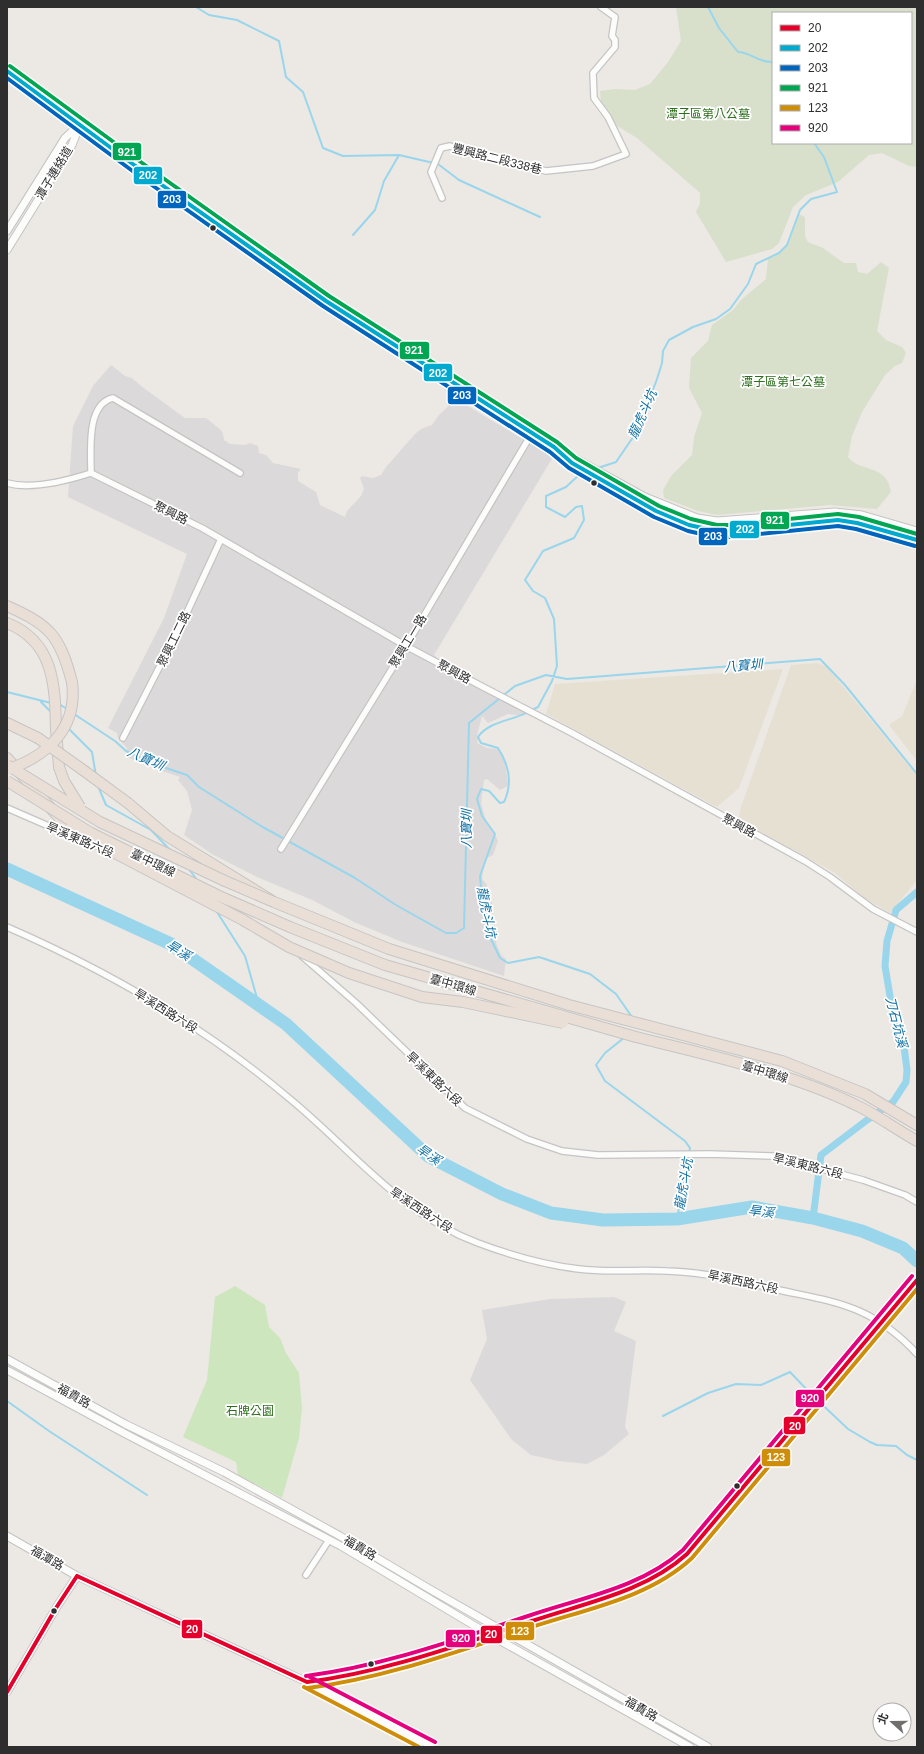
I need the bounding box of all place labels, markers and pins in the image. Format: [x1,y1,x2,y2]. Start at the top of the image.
unlabelled marker [208,223,218,233]
unlabelled marker [589,478,599,488]
unlabelled marker [732,1481,742,1491]
unlabelled marker [49,1606,59,1616]
unlabelled marker [366,1659,376,1669]

